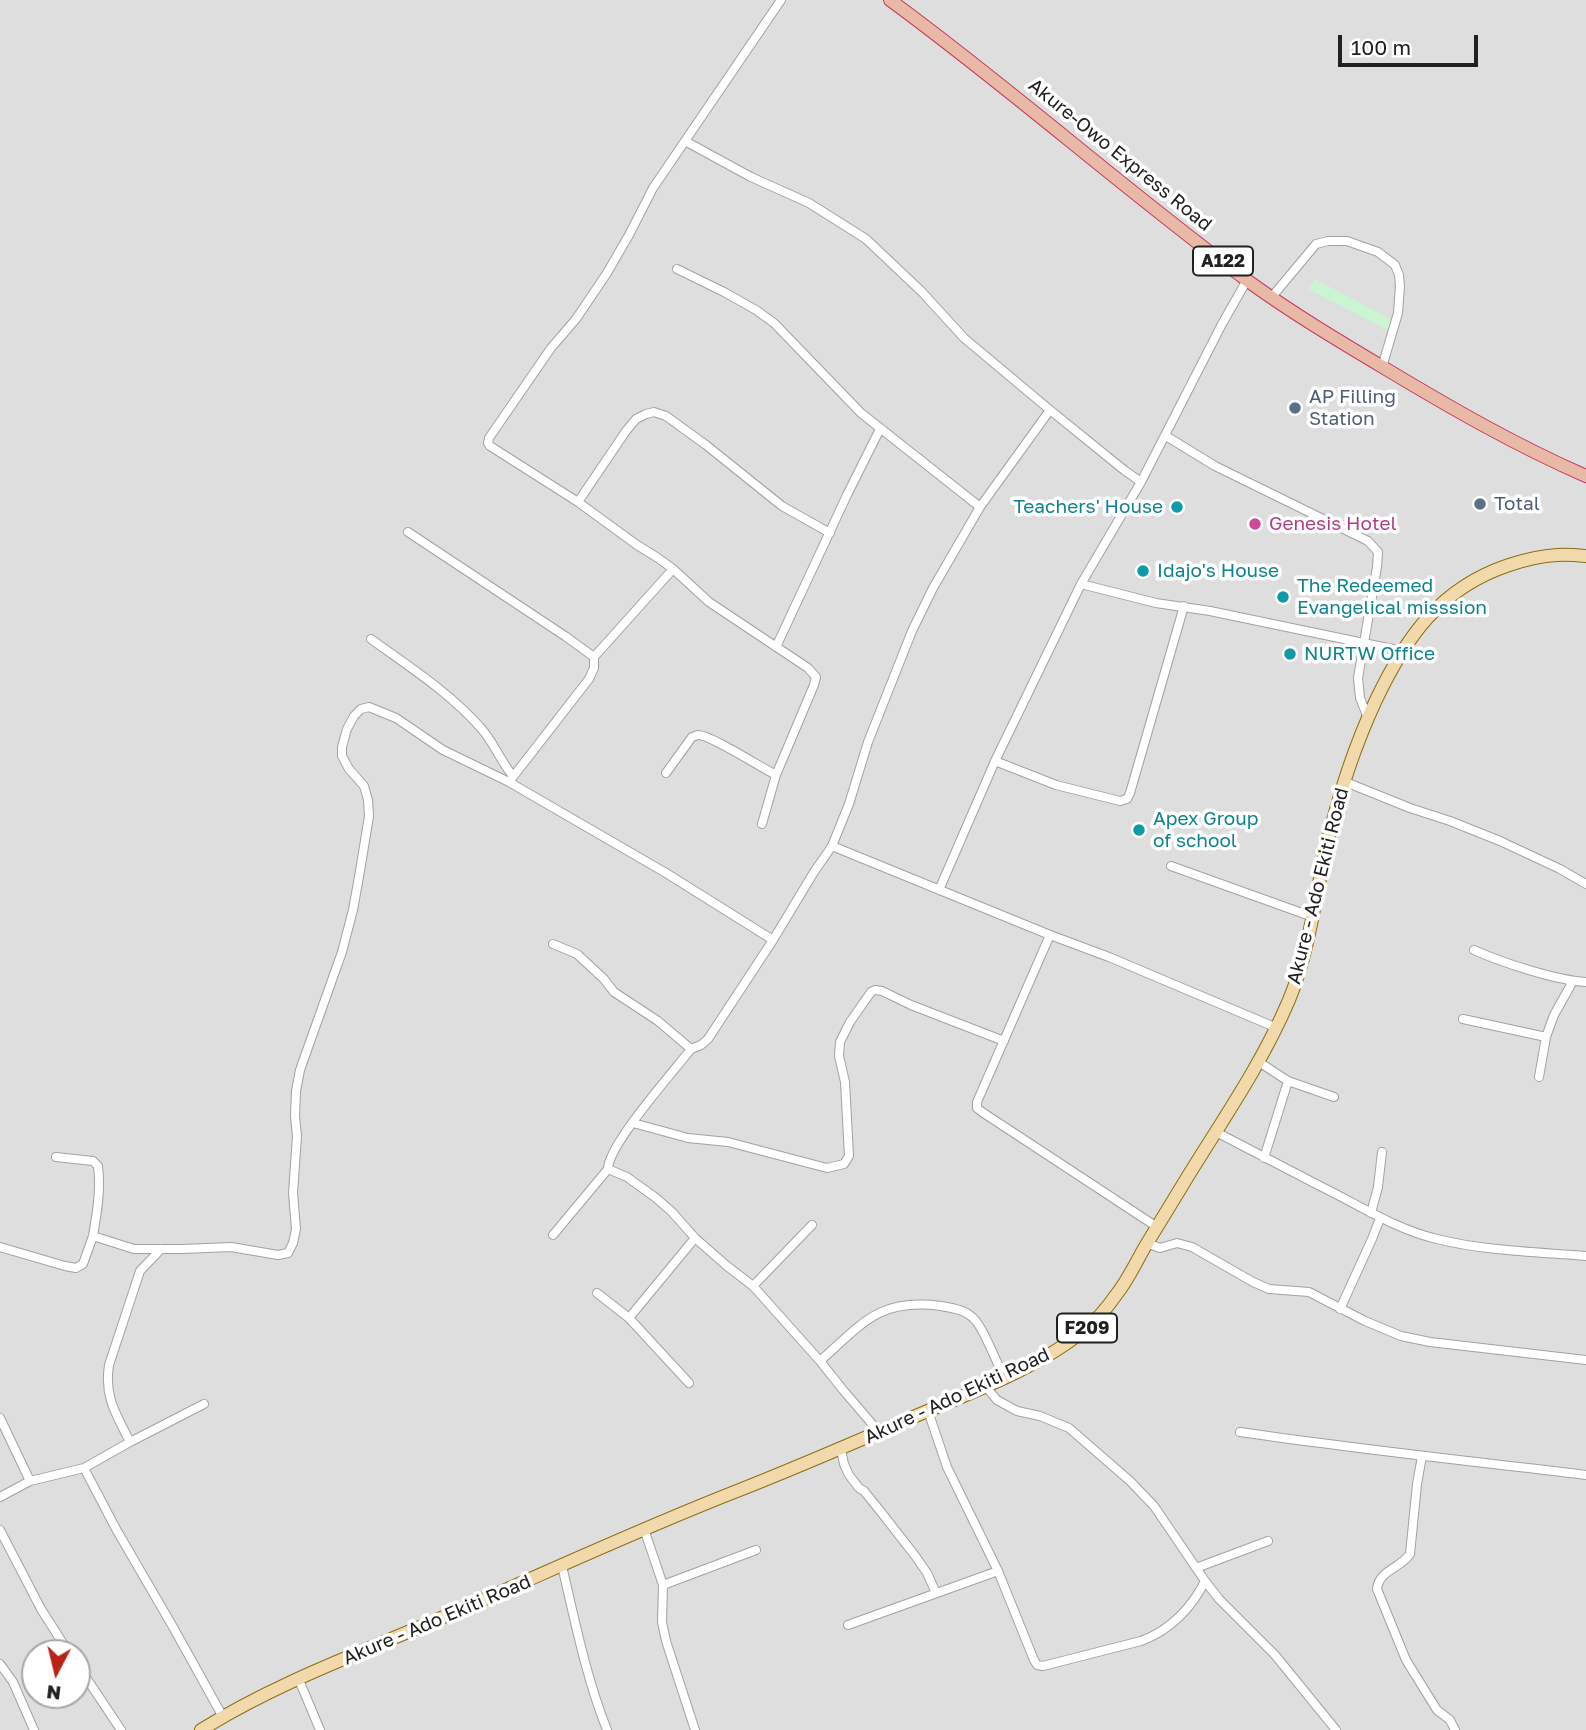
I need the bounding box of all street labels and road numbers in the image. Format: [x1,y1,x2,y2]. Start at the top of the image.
street label: Akure-Owo Express Road [1024,74,1216,236]
road number: A122 [1193,246,1253,276]
street label: Akure - Ado Ekiti Road [1283,785,1353,987]
road number: F209 [1057,1314,1117,1343]
street label: Akure - Ado Ekiti Road [861,1343,1053,1449]
street label: Akure - Ado Ekiti Road [340,1570,534,1670]

